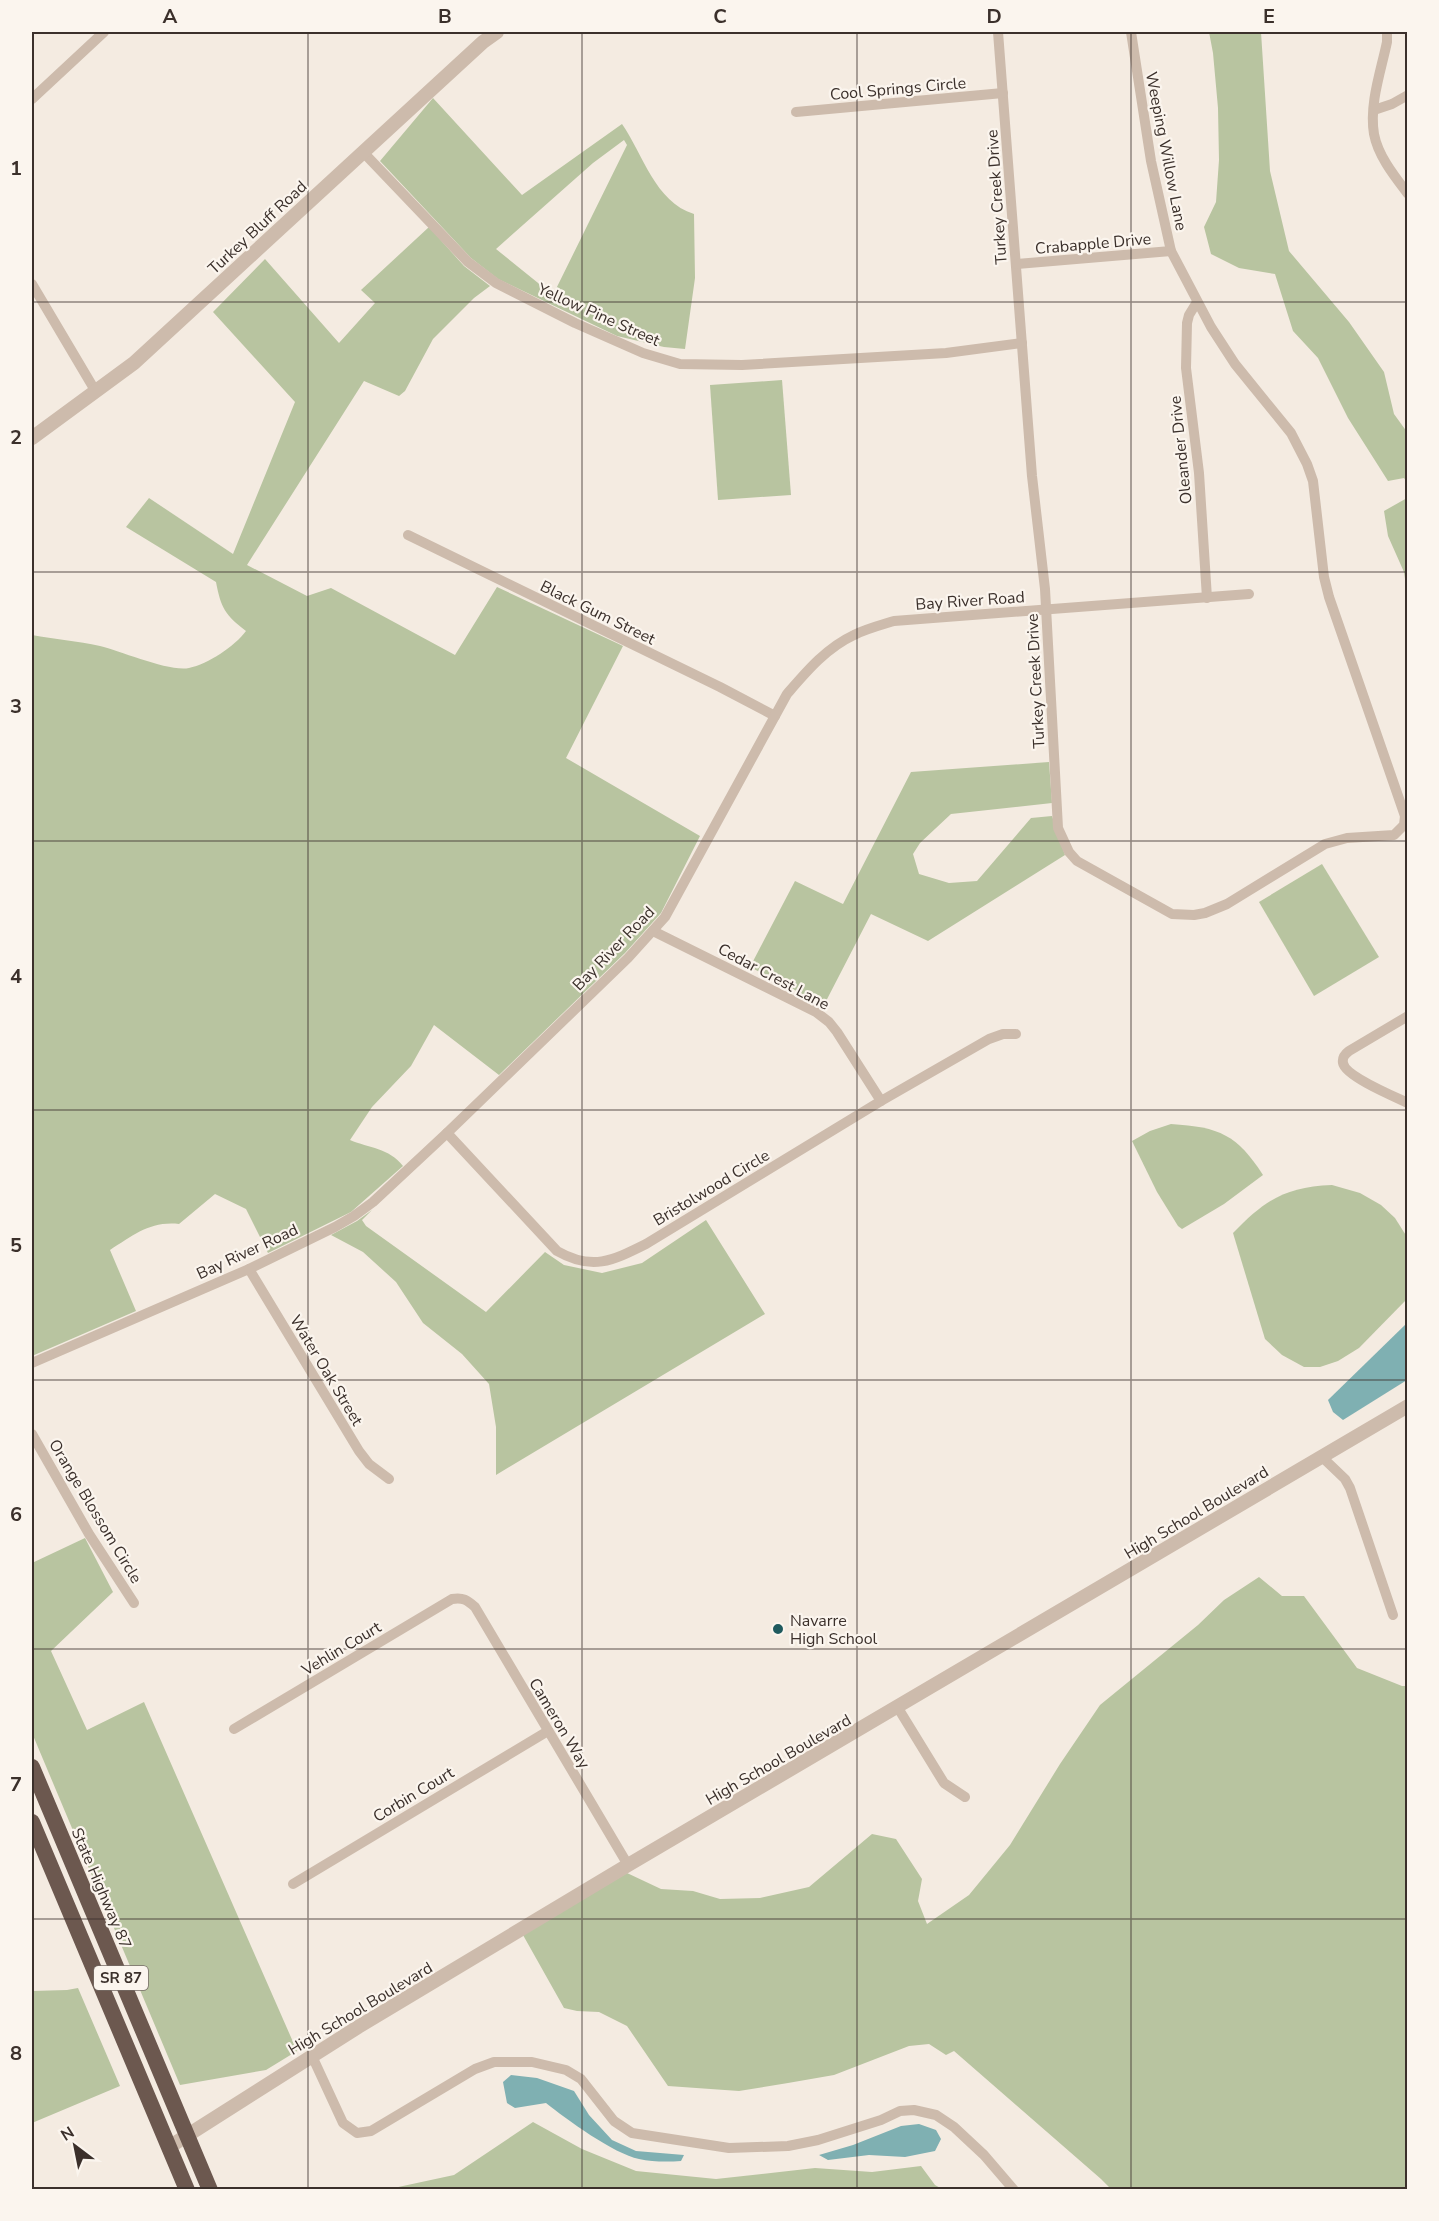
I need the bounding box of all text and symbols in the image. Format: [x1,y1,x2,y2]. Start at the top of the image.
text: A [163,3,178,30]
text: B [438,3,452,30]
text: C [713,3,727,30]
text: D [986,3,1002,30]
text: E [1263,3,1275,30]
street label: Weeping Willow Lane [1140,70,1192,232]
street label: Cool Springs Circle [829,72,967,106]
street label: Turkey Creek Drive [981,129,1013,265]
text: 1 [10,155,22,182]
street label: Turkey Bluff Road [203,176,312,279]
street label: Crabapple Drive [1034,228,1152,260]
street label: Yellow Pine Street [533,278,664,352]
street label: Oleander Drive [1164,395,1198,505]
text: 2 [10,424,22,451]
street label: Black Gum Street [536,575,659,650]
street label: Bay River Road [915,586,1026,616]
street label: Turkey Creek Drive [1021,613,1051,749]
text: 3 [10,693,22,720]
street label: Bay River Road [568,902,660,996]
street label: Cedar Crest Lane [714,938,833,1016]
text: 4 [10,963,22,990]
street label: Bristolwood Circle [649,1144,774,1231]
street label: Bay River Road [193,1219,302,1285]
text: 5 [10,1232,22,1259]
street label: Water Oak Street [284,1311,368,1430]
street label: Orange Blossom Circle [43,1435,147,1588]
street label: High School Boulevard [1120,1461,1273,1565]
text: 6 [10,1501,22,1528]
place label: Navarre High School [790,1610,878,1650]
street label: Vehlin Court [297,1616,386,1682]
marker: Navarre High School [771,1622,785,1636]
street label: Cameron Way [523,1674,595,1774]
street label: High School Boulevard [702,1709,855,1811]
street label: Corbin Court [369,1762,458,1828]
text: 7 [10,1771,22,1798]
street label: State Highway 87 [66,1824,137,1952]
street label: High School Boulevard [284,1957,437,2061]
road number: SR 87 [94,1966,148,1990]
text: 8 [10,2040,22,2067]
north arrow [45,2116,105,2176]
text: N [57,2122,78,2147]

